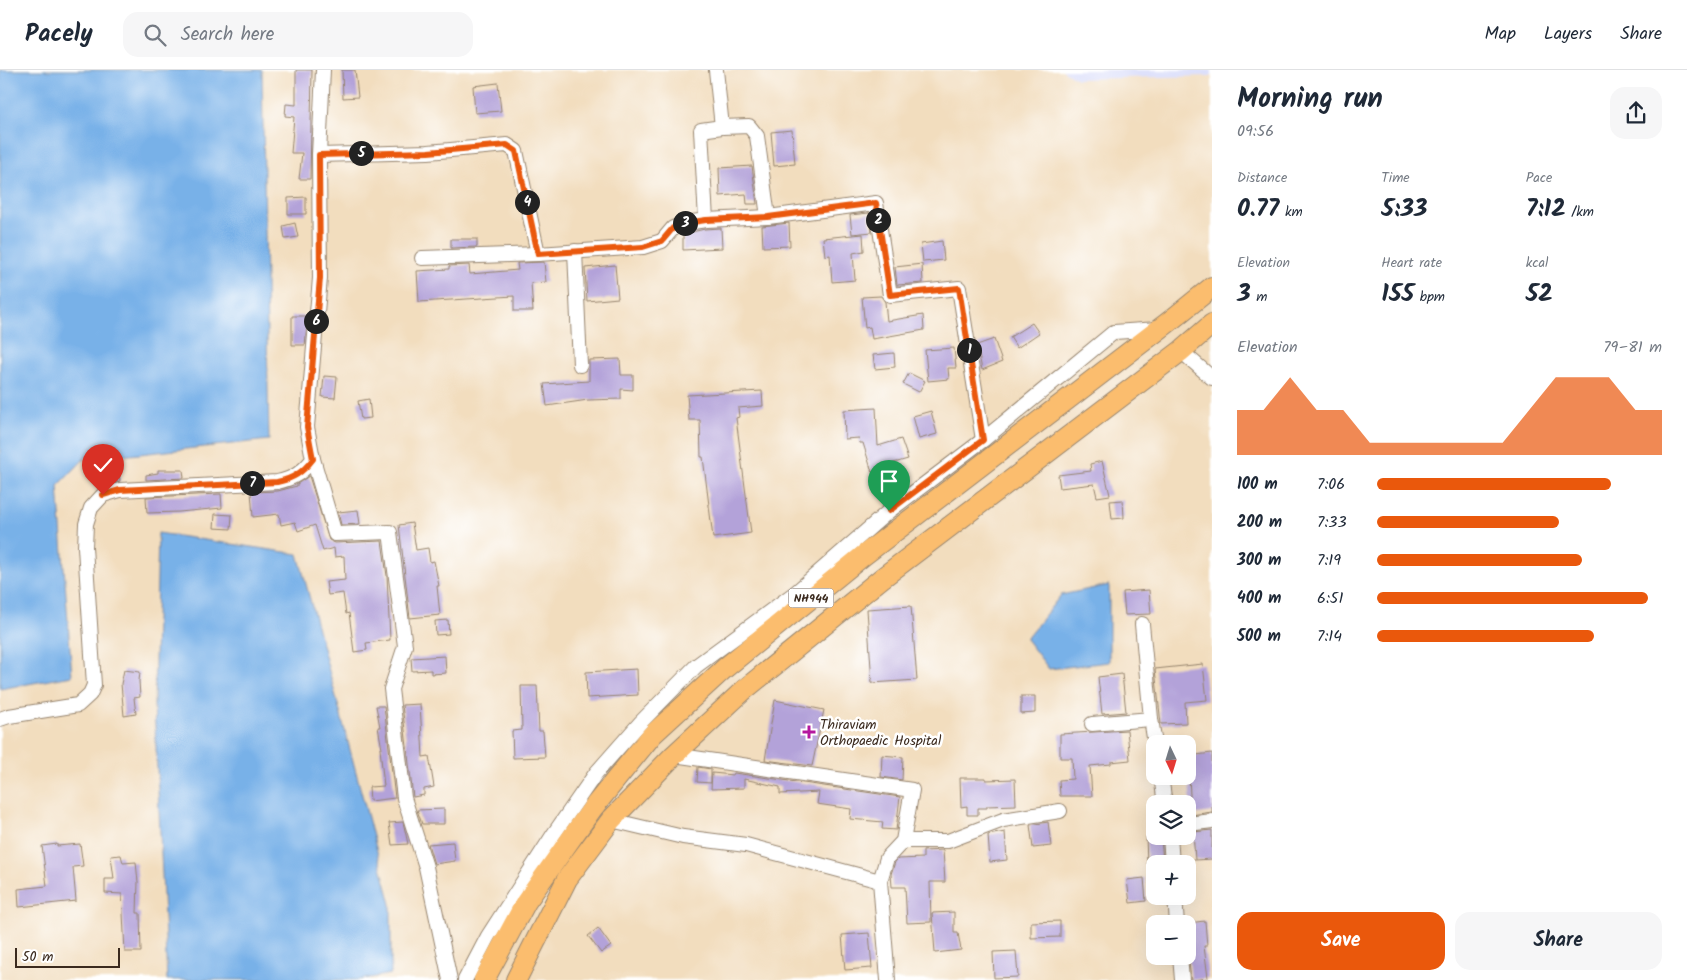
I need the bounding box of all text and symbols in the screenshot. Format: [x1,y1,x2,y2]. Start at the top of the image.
search box [123,12,473,57]
text: Pacely [25,15,93,54]
text: Search here [181,20,274,50]
text: Map [1485,20,1516,49]
text: Layers [1544,20,1592,49]
text: Share [1620,20,1662,49]
icon: search [141,21,169,49]
text: Morning run [1237,77,1383,122]
button: share [1610,87,1662,139]
text: 09:56 [1237,119,1274,144]
pin: 5 [348,140,374,166]
text: 5 [358,142,365,164]
text: Distance [1237,167,1287,189]
text: Time [1381,167,1410,189]
text: Pace [1526,167,1552,189]
text: 0.77 [1237,189,1279,229]
text: 5:33 [1381,189,1427,229]
text: 7:12 [1526,189,1566,229]
pin: 4 [514,190,540,214]
text: 4 [524,191,531,213]
text: km [1279,201,1303,223]
text: /km [1566,201,1594,223]
pin: 2 [866,208,890,232]
text: 2 [874,209,883,231]
pin: 3 [672,210,698,236]
text: 3 [682,212,689,234]
text: Elevation [1237,252,1290,274]
text: Heart rate [1381,252,1442,274]
text: kcal [1526,252,1548,274]
text: 3 [1237,274,1251,314]
text: 155 [1381,274,1414,314]
text: 52 [1526,274,1553,314]
text: m [1251,286,1267,308]
text: bpm [1414,286,1445,308]
pin: 6 [304,308,328,334]
text: 6 [313,310,320,332]
text: Elevation [1237,335,1298,360]
text: 79–81 m [1603,335,1662,360]
pin: 1 [956,338,982,362]
text: 1 [967,339,972,361]
pin [82,444,124,495]
icon: check [89,451,117,479]
pin [868,460,910,511]
icon: arrive [875,467,903,495]
pin: 7 [240,470,264,496]
text: 7 [249,472,256,494]
text: 100 m [1237,472,1278,497]
text: 7:06 [1317,472,1345,497]
text: 200 m [1237,510,1282,535]
text: 7:33 [1317,510,1347,535]
text: 300 m [1237,548,1281,573]
text: 7:19 [1317,548,1341,573]
text: 400 m [1237,586,1281,611]
text: 6:51 [1317,586,1343,611]
road number: NH944 [788,588,834,608]
text: 500 m [1237,624,1281,649]
text: 7:14 [1317,624,1342,649]
place label: Thiraviam Orthopaedic Hospital [820,714,942,752]
marker: Thiraviam Orthopaedic Hospital [802,725,816,739]
north arrow [1146,735,1196,785]
map controls [1146,735,1196,965]
button: layers [1146,795,1196,845]
button: + [1146,855,1196,905]
button: Save [1237,912,1445,970]
button: Share [1455,912,1662,970]
button: − [1146,915,1196,965]
scale bar [15,945,120,968]
text: 50 m [22,946,53,968]

